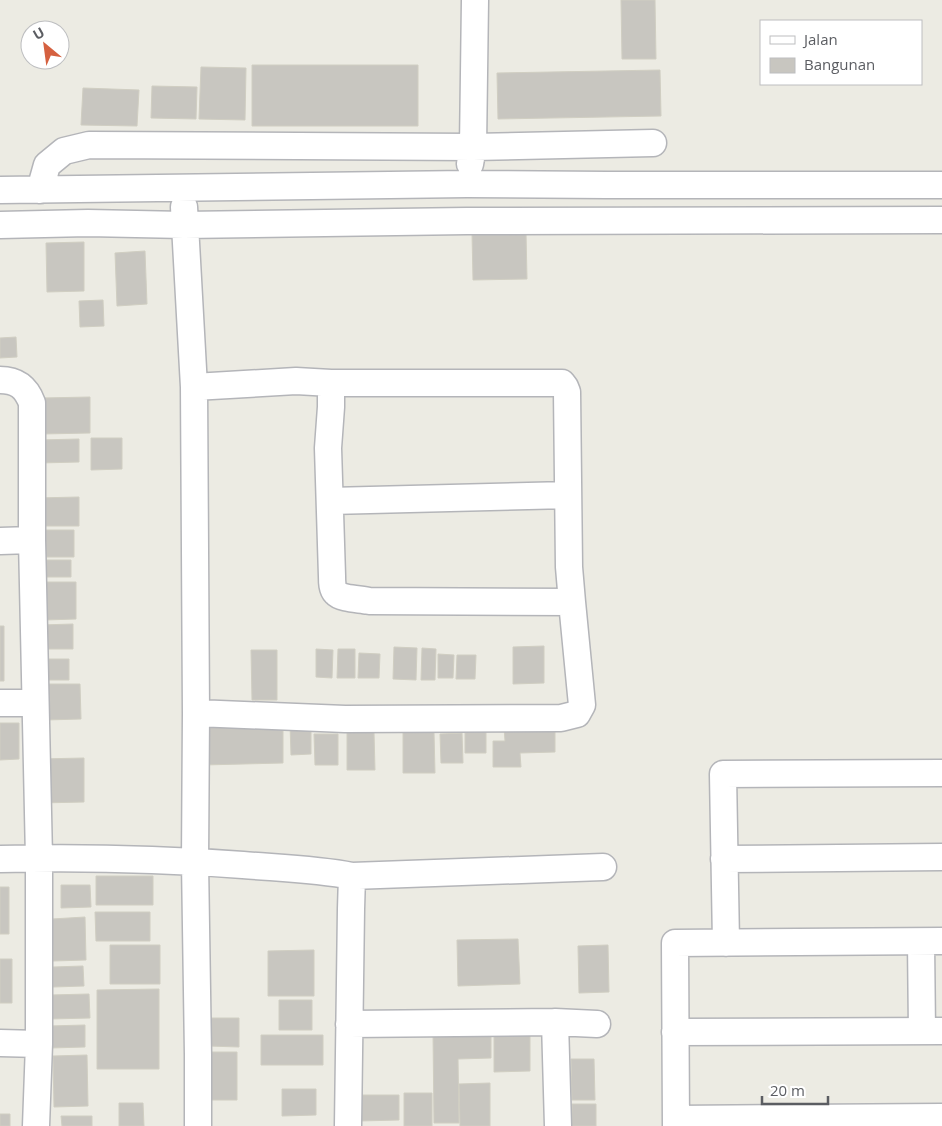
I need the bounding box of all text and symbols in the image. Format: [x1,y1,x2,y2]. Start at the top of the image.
north arrow [20,20,70,70]
legend [760,20,922,85]
text: U [29,22,48,44]
text: Jalan [802,29,838,49]
text: Bangunan [804,54,875,74]
scale bar [762,1074,828,1106]
text: 20 m [770,1080,805,1100]

